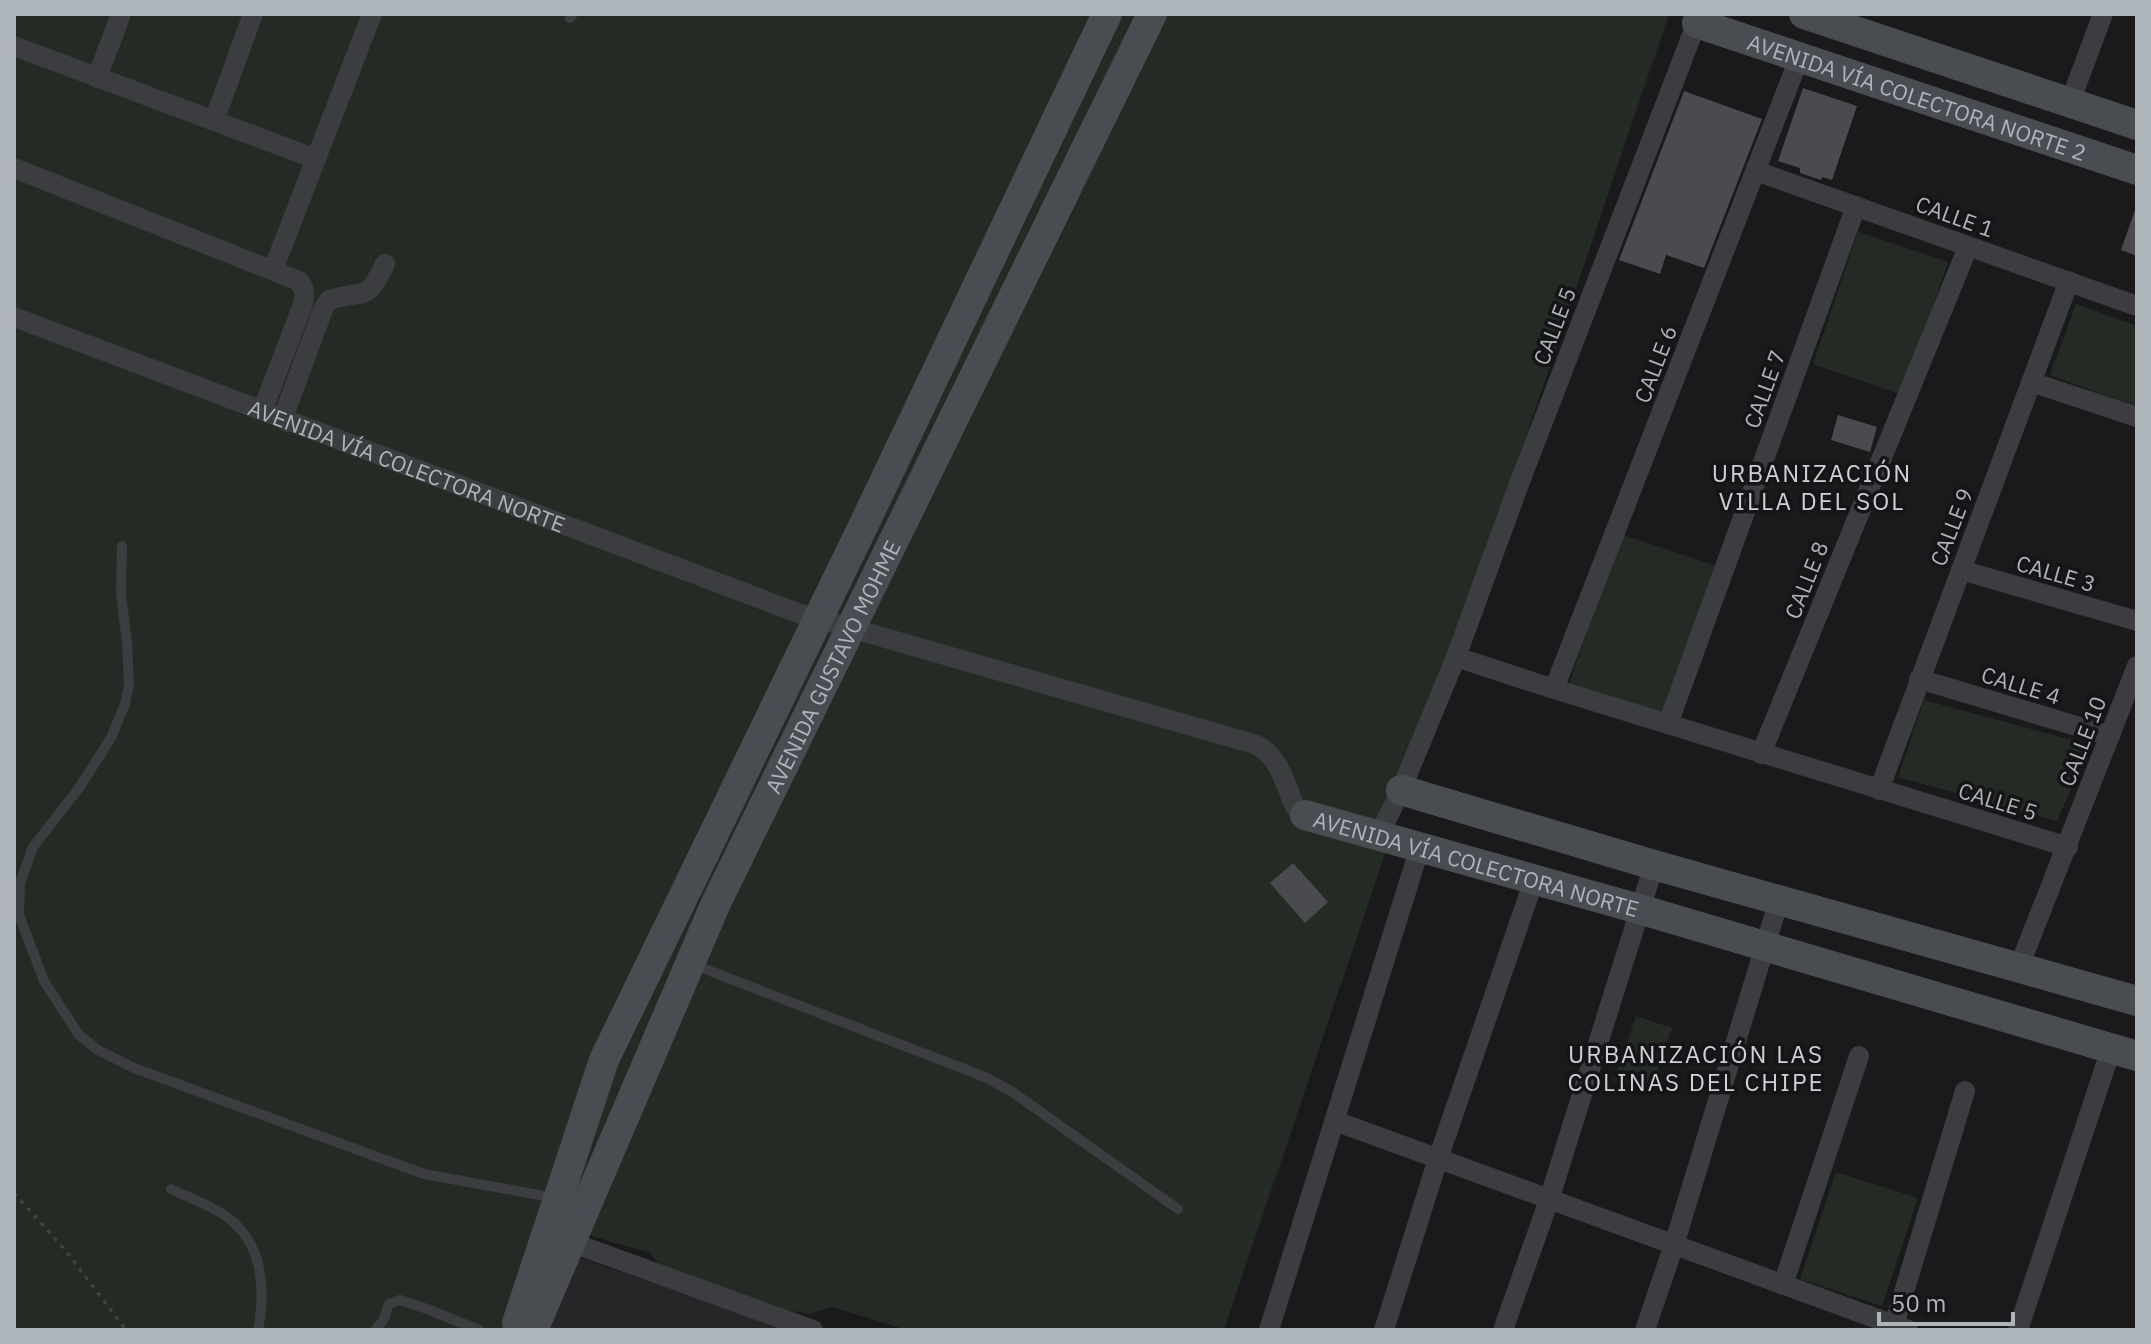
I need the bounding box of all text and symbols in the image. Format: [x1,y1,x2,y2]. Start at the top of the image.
street label: AVENIDA VÍA COLECTORA NORTE 2 [1744,26,2090,167]
street label: CALLE 1 [1912,189,1998,243]
street label: CALLE 5 [1526,283,1582,369]
street label: CALLE 6 [1627,321,1683,407]
street label: CALLE 7 [1737,346,1791,432]
street label: AVENIDA VÍA COLECTORA NORTE [244,392,570,538]
district label: URBANIZACIÓN VILLA DEL SOL [1712,457,1912,517]
street label: CALLE 9 [1923,484,1979,570]
street label: AVENIDA GUSTAVO MOHME [758,535,906,798]
street label: CALLE 8 [1777,537,1835,623]
street label: CALLE 3 [2013,548,2099,598]
street label: CALLE 4 [1978,659,2064,711]
street label: CALLE 10 [2052,692,2112,790]
street label: CALLE 5 [1955,775,2041,827]
street label: AVENIDA VÍA COLECTORA NORTE [1310,804,1642,923]
district label: URBANIZACIÓN LAS COLINAS DEL CHIPE [1568,1038,1824,1098]
scale bar [1879,1276,2013,1326]
text: 50 m [1891,1287,1946,1319]

